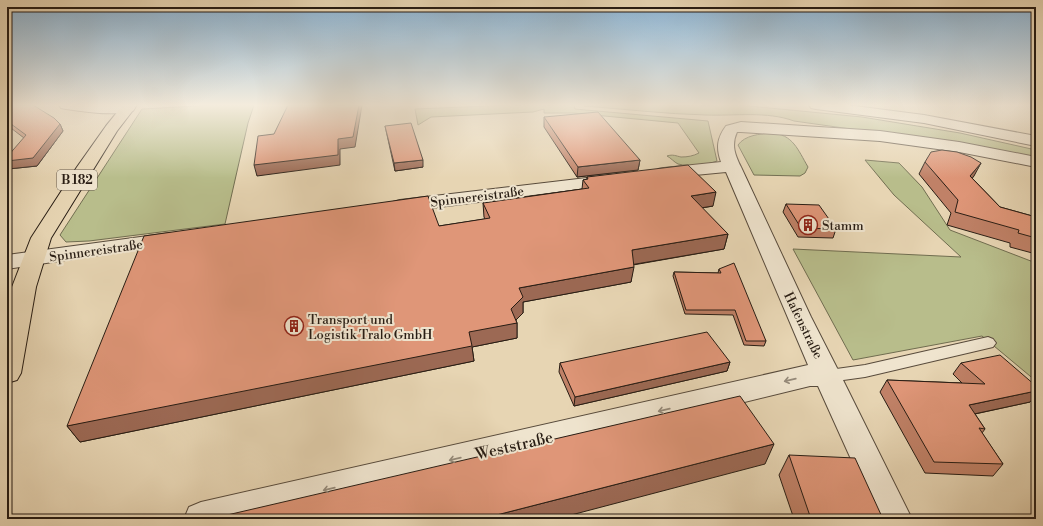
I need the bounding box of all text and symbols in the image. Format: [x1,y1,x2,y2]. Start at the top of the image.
road number: B 182 [57,170,97,190]
street label: Spinnereistraße [429,183,525,211]
building icon: Stamm [797,214,819,236]
place label: Stamm [822,218,864,234]
street label: Spinnereistraße [48,236,144,265]
street label: Hafenstraße [780,290,826,362]
place label: Transport und Logistik Tralo GmbH [308,312,433,343]
building icon: Transport und Logistik Tralo GmbH [283,315,305,337]
one-way arrow [784,377,797,384]
one-way arrow [657,406,670,414]
street label: Weststraße [472,427,555,465]
one-way arrow [449,455,462,463]
one-way arrow [323,485,336,493]

